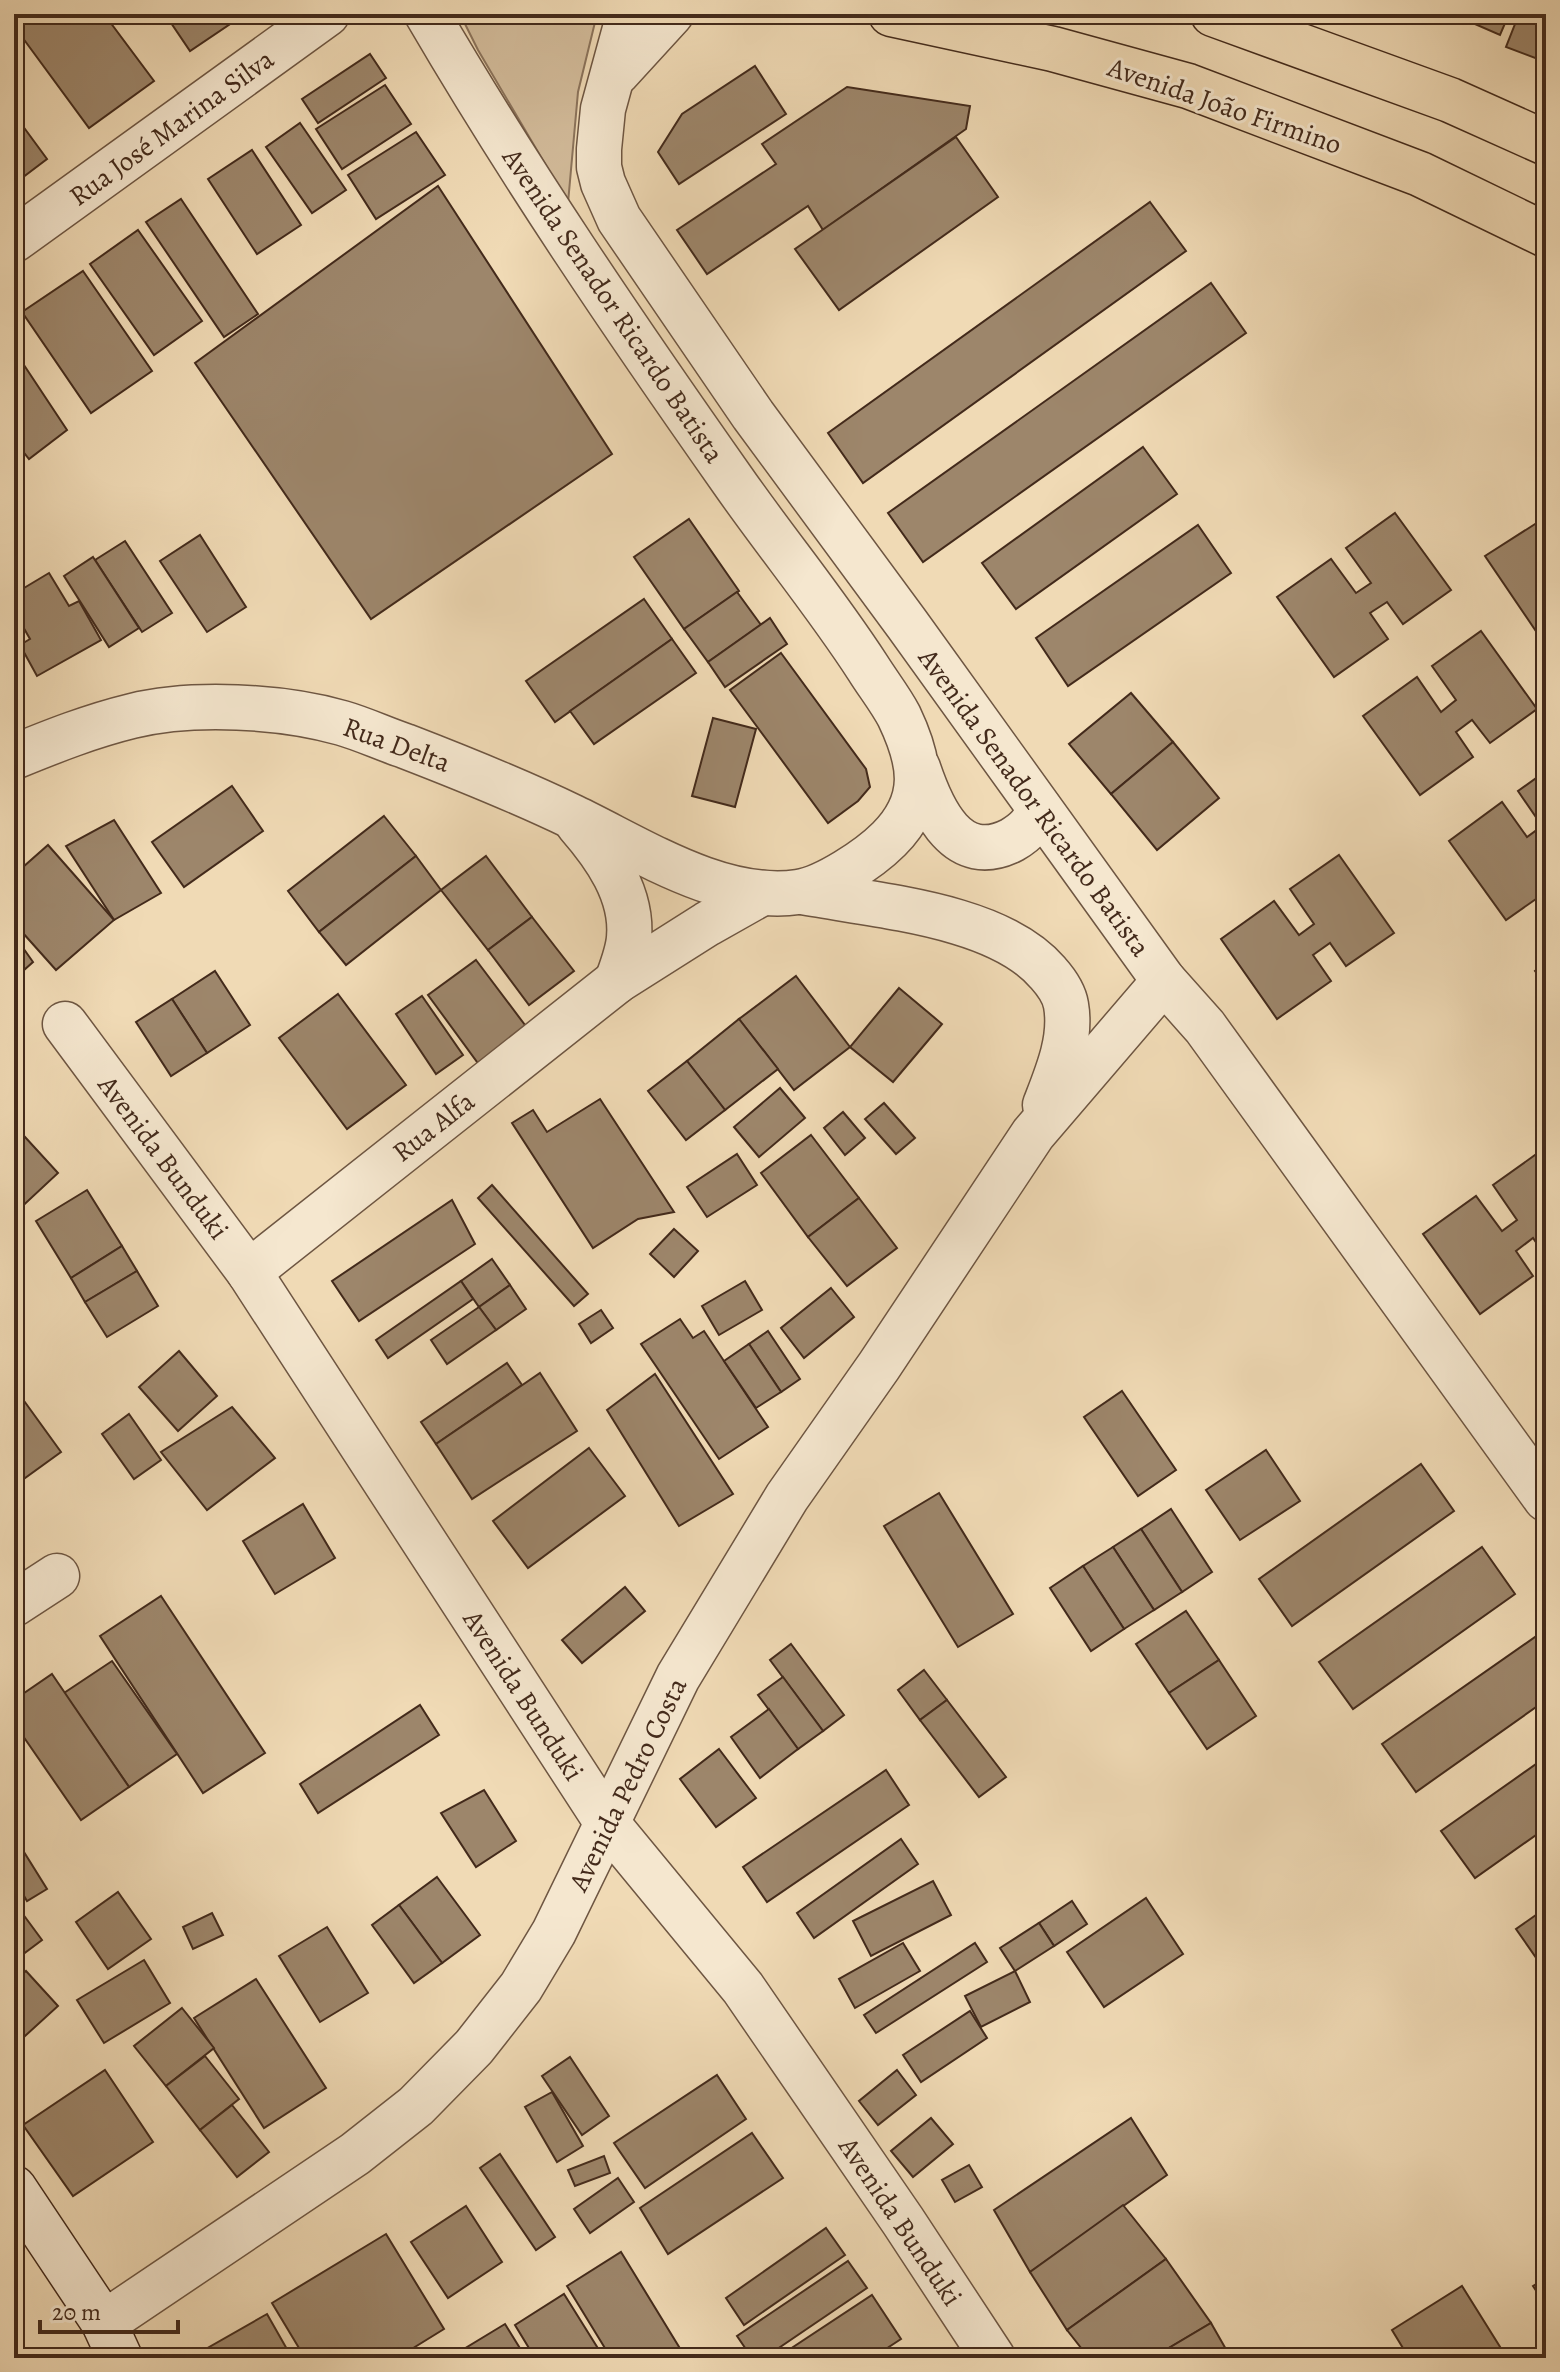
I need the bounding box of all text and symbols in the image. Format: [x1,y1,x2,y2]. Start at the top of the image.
street label: Rua José Marina Silva [61,41,282,215]
street label: Avenida João Firmino [1102,48,1347,164]
street label: Avenida Senador Ricardo Batista [493,140,733,471]
street label: Avenida Senador Ricardo Batista [909,640,1159,964]
street label: Rua Delta [338,708,455,782]
street label: Avenida Bunduki [88,1067,237,1247]
street label: Rua Alfa [385,1083,483,1171]
street label: Avenida Bunduki [453,1602,593,1788]
street label: Avenida Pedro Costa [559,1671,696,1899]
street label: Avenida Bunduki [829,2129,971,2314]
scale bar [40,2284,178,2334]
text: 20 m [52,2296,101,2328]

